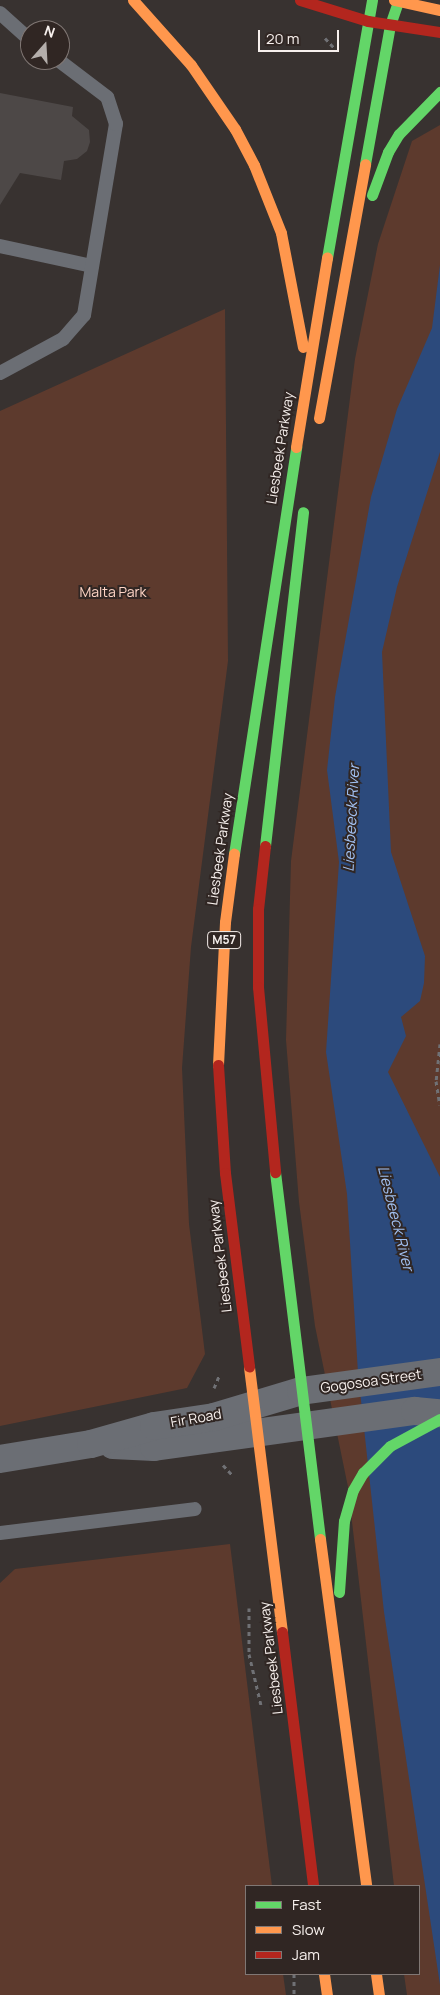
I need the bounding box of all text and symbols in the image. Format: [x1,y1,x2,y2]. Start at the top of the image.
north arrow [20,20,70,70]
scale bar [260,20,341,52]
text: N [42,21,58,42]
text: 20 m [266,28,299,49]
street label: Liesbeek Parkway [263,391,297,505]
park label: Malta Park [80,584,146,600]
water label: Liesbeeck River [339,764,363,872]
street label: Liesbeek Parkway [204,792,236,906]
road number: M57 [206,930,242,950]
water label: Liesbeeck River [374,1164,418,1272]
street label: Liesbeek Parkway [205,1199,235,1313]
street label: Gogosoa Street [319,1366,423,1396]
street label: Fir Road [169,1405,223,1431]
street label: Liesbeek Parkway [256,1601,286,1715]
legend [245,1885,420,1975]
text: Fast [292,1894,321,1915]
text: Slow [292,1919,325,1940]
text: Jam [292,1944,320,1965]

